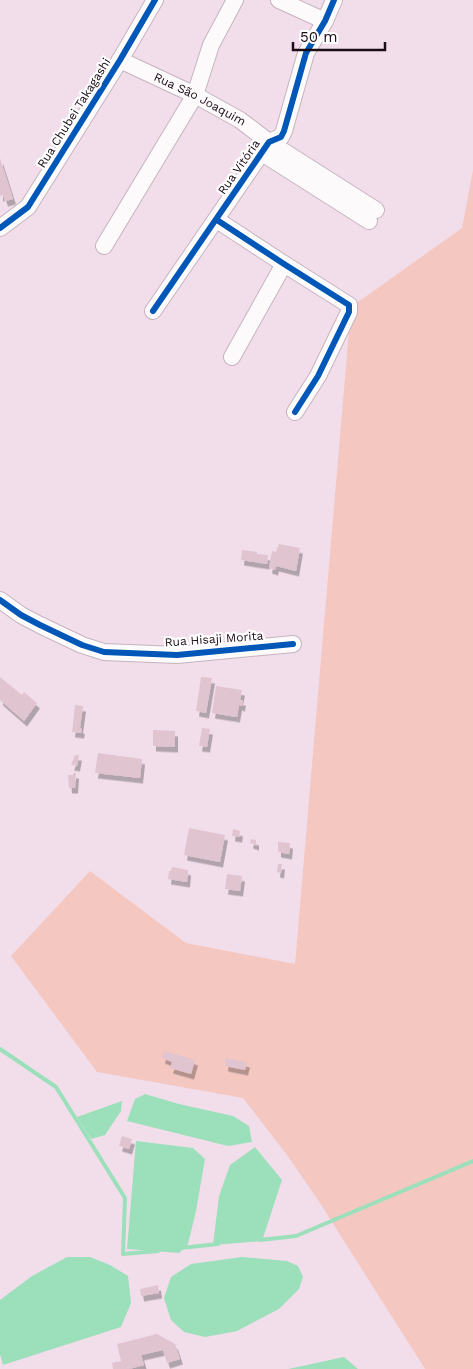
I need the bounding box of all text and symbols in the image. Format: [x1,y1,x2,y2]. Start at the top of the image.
scale bar [293,20,386,52]
text: 50 m [300,28,337,46]
street label: Rua Chubei Takagashi [34,56,114,170]
street label: Rua São Joaquim [152,70,248,129]
street label: Rua Vitória [215,137,263,197]
street label: Rua Hisaji Morita [164,629,264,649]

